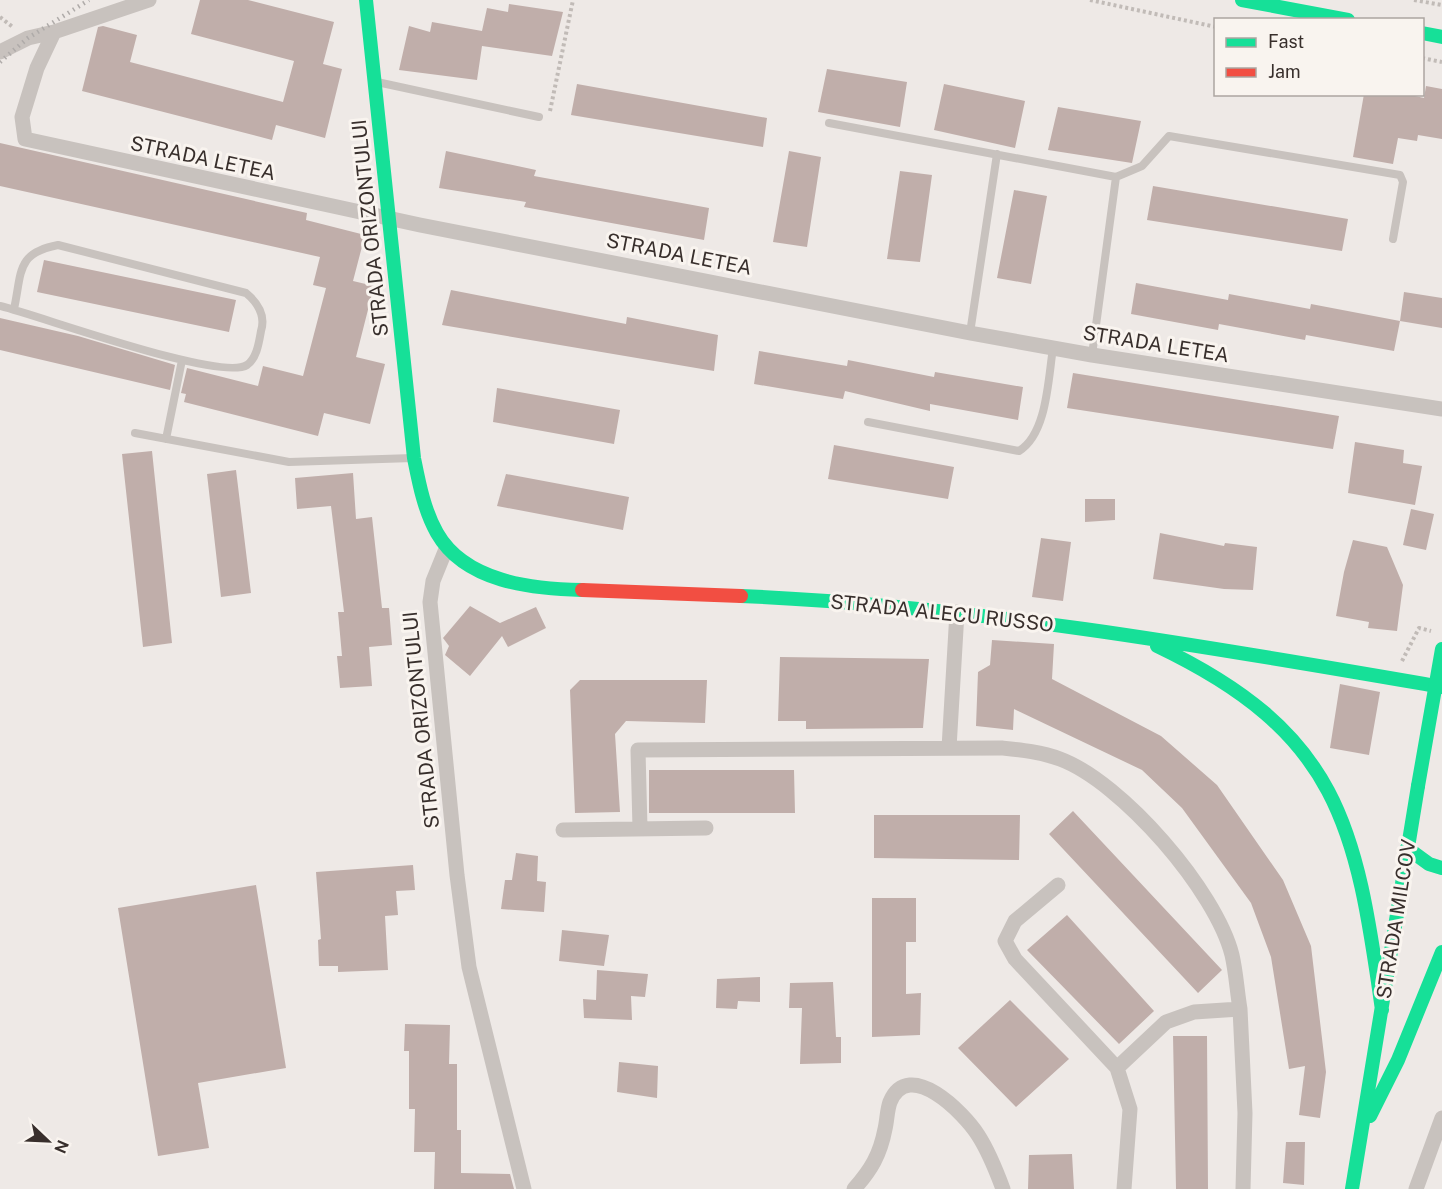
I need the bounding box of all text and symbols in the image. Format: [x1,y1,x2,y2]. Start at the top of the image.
legend [1214,18,1424,96]
text: Fast [1268,31,1304,52]
text: Jam [1268,61,1301,82]
street label: STRADA ORIZONTULUI [347,118,393,338]
street label: STRADA LETEA [128,131,278,185]
street label: STRADA LETEA [604,228,754,280]
street label: STRADA LETEA [1081,321,1231,367]
street label: STRADA ALECU RUSSO [829,589,1055,637]
street label: STRADA ORIZONTULUI [398,610,444,830]
street label: STRADA MILCOV [1372,838,1420,1000]
north arrow [18,1111,78,1171]
text: N [50,1137,73,1156]

